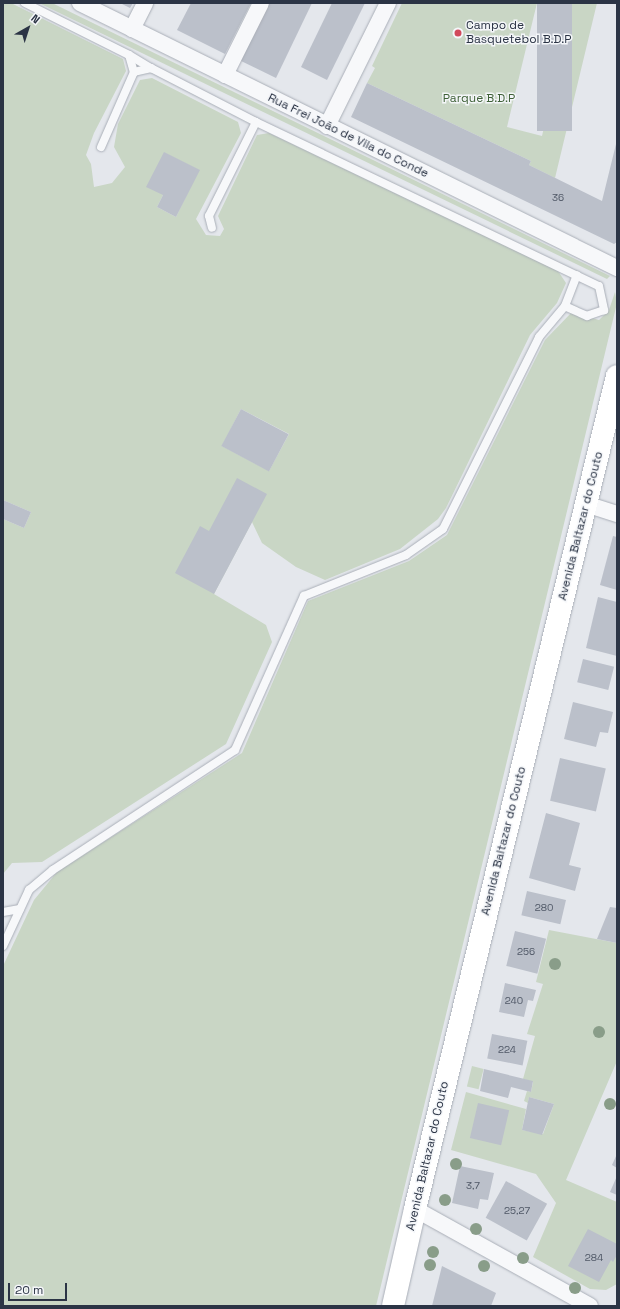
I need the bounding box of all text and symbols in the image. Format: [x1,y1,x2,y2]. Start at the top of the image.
north arrow [8,8,48,48]
text: N [28,11,43,26]
place label: Campo de Basquetebol B.D.P [466,19,572,47]
marker: Campo de Basquetebol B.D.P [453,28,463,38]
street label: Rua Frei João de Vila do Conde [265,91,431,181]
park label: Parque B.D.P [443,92,515,106]
house number: 36 [552,192,564,204]
street label: Avenida Baltazar do Couto [556,450,606,602]
street label: Avenida Baltazar do Couto [479,765,529,917]
house number: 280 [535,902,553,914]
house number: 256 [517,946,535,958]
house number: 240 [505,995,523,1007]
house number: 224 [498,1044,516,1056]
street label: Avenida Baltazar do Couto [404,1080,452,1232]
house number: 3,7 [466,1180,480,1192]
house number: 25,27 [504,1205,530,1217]
house number: 284 [585,1252,603,1264]
scale bar [10,1275,69,1301]
text: 20 m [15,1282,43,1298]

